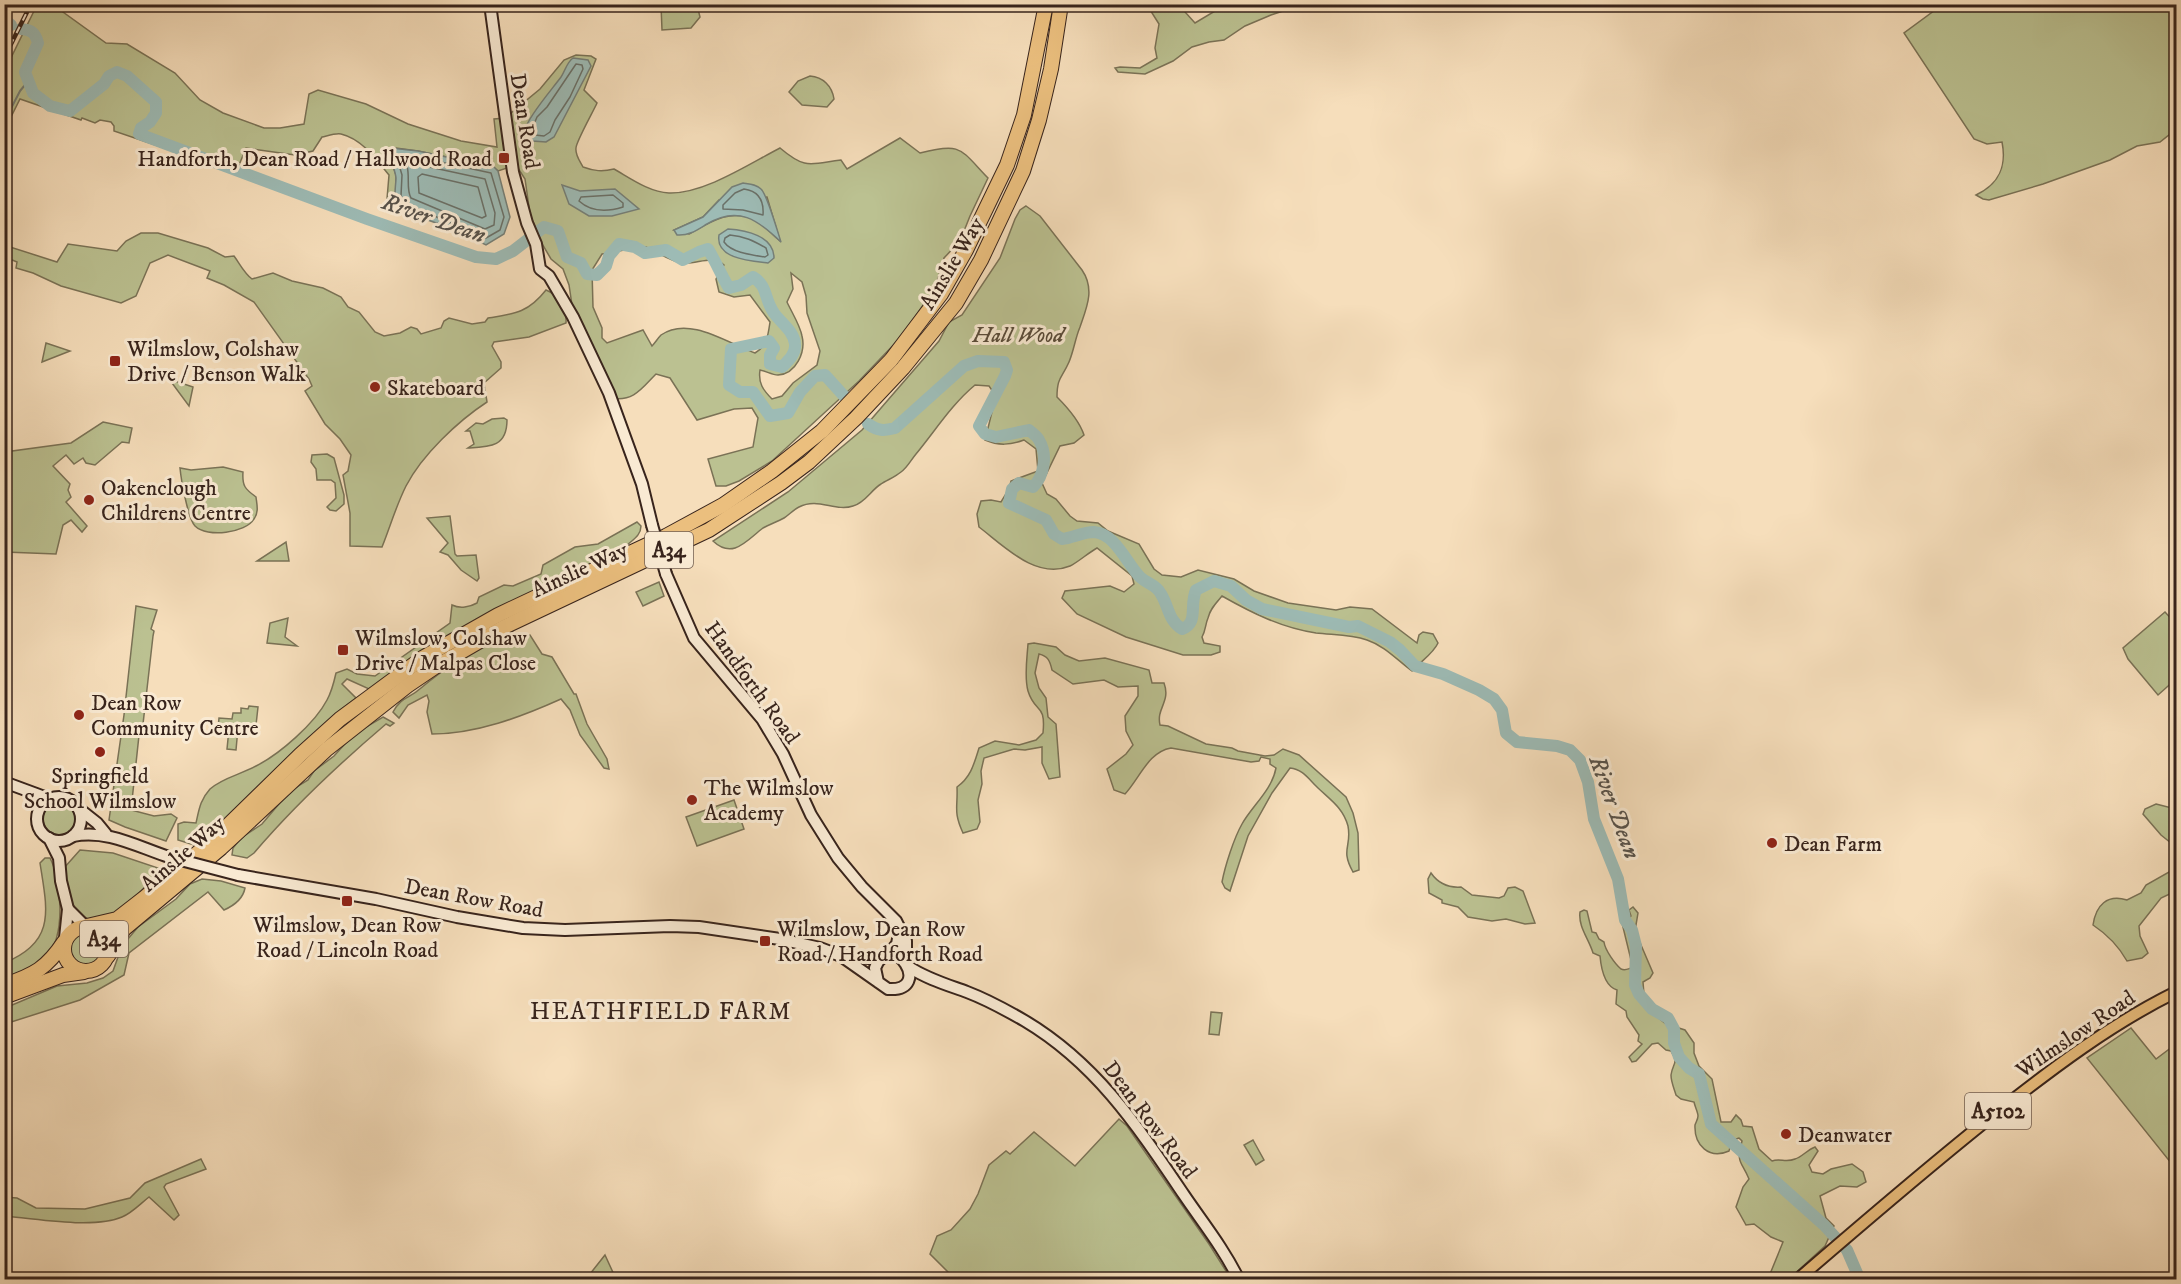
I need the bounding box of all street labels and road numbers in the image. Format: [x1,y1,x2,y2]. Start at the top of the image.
street label: Dean Road [504,71,545,171]
street label: Ainslie Way [914,212,991,315]
road number: A34 [645,532,693,568]
street label: Ainslie Way [527,536,633,604]
street label: Handforth Road [698,616,805,749]
street label: Ainslie Way [135,810,231,898]
street label: Dean Row Road [402,873,545,924]
road number: A34 [80,921,128,957]
street label: Wilmslow Road [2010,985,2141,1085]
street label: Dean Row Road [1097,1056,1203,1184]
road number: A5102 [1965,1093,2031,1129]

